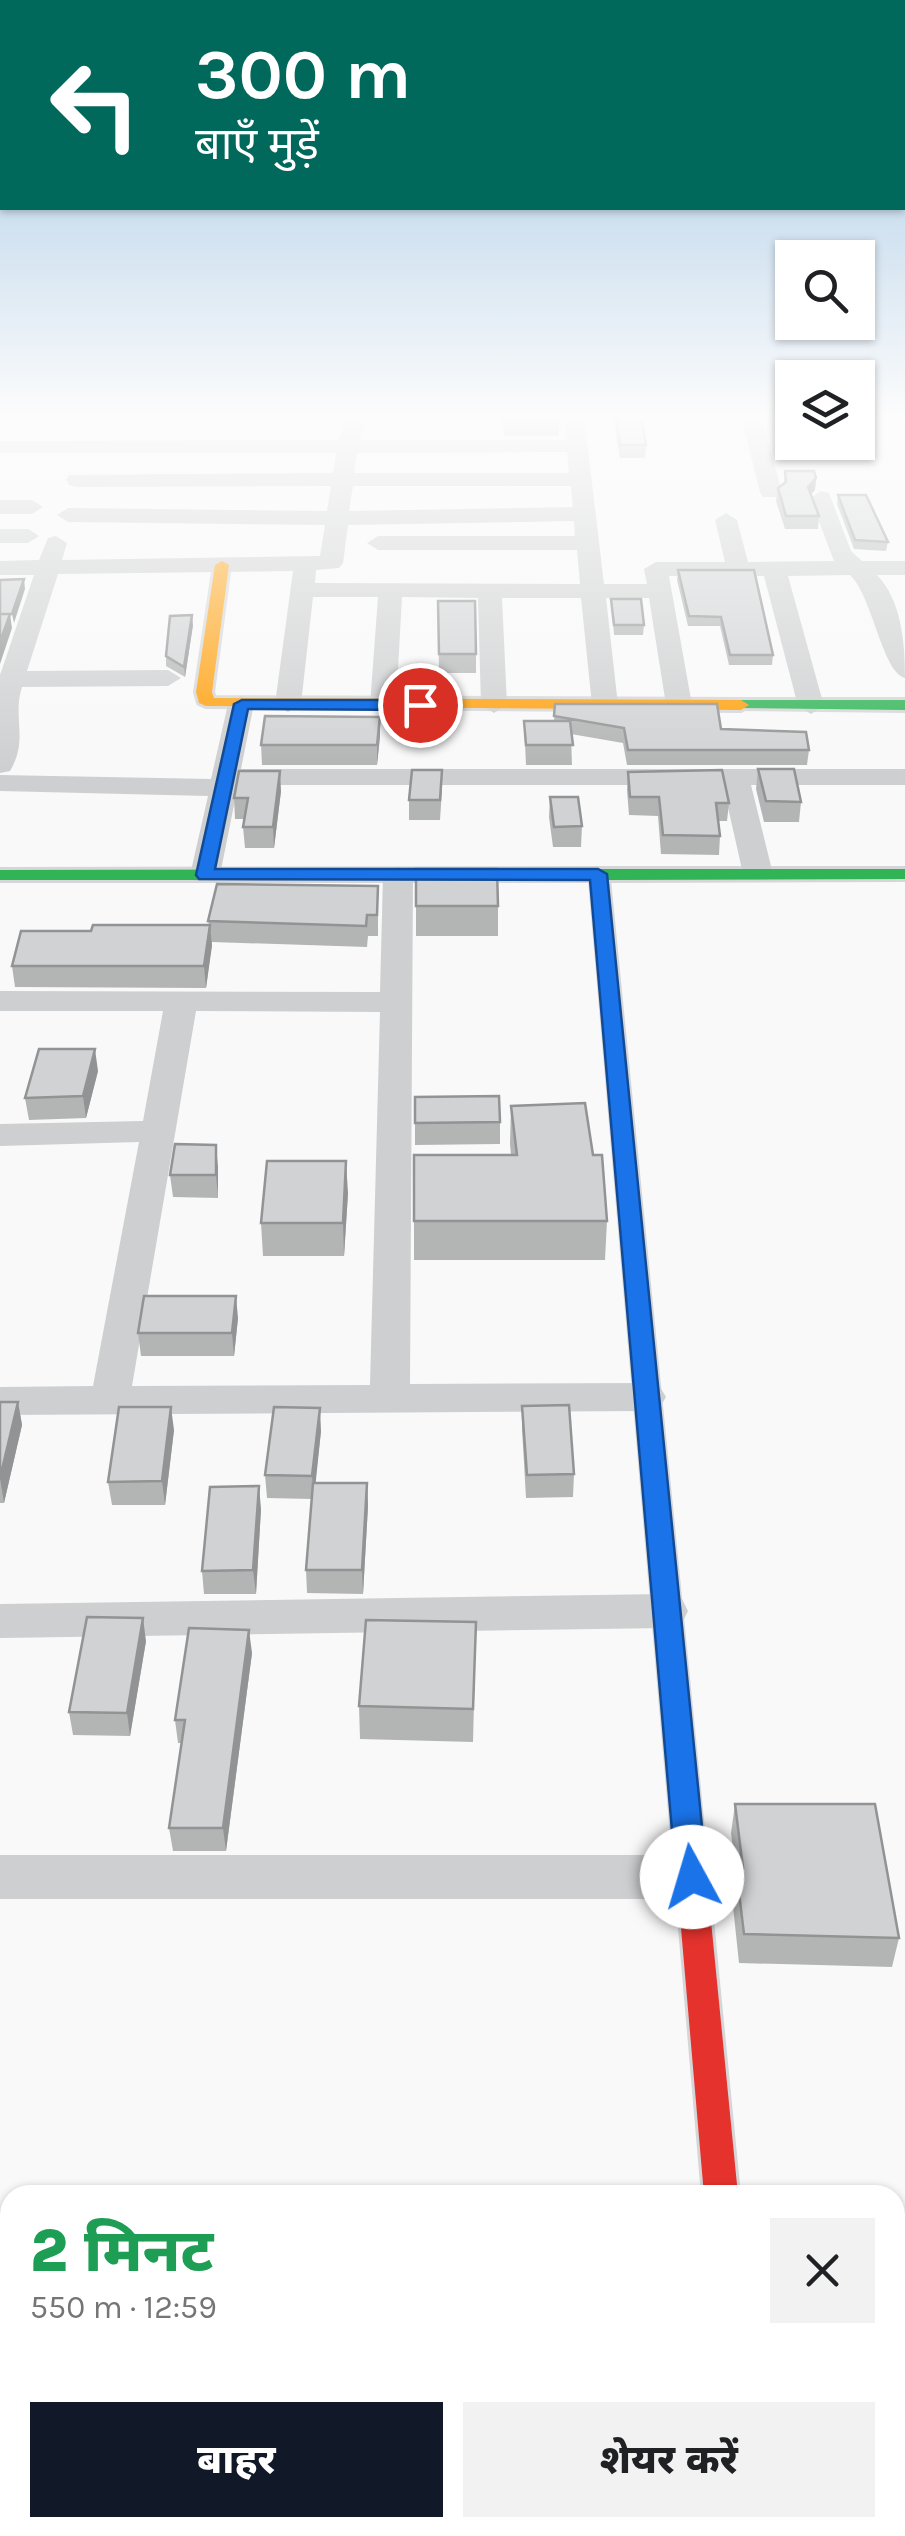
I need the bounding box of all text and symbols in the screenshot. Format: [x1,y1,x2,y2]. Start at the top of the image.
text: 300 m [195,34,411,116]
icon: left [30,40,160,170]
text: बाएँ मुड़ें [195,118,319,170]
map controls [775,240,875,460]
button: search [775,240,875,340]
button: layers [775,360,875,460]
pin [378,663,463,748]
icon: arrive [393,678,448,733]
position arrow [640,1825,744,1929]
text: 2 मिनट [30,2216,213,2286]
button: close [770,2218,875,2323]
text: 550 m · 12:59 [30,2289,217,2326]
button: बाहर [30,2402,443,2517]
button: शेयर करें [463,2402,875,2517]

